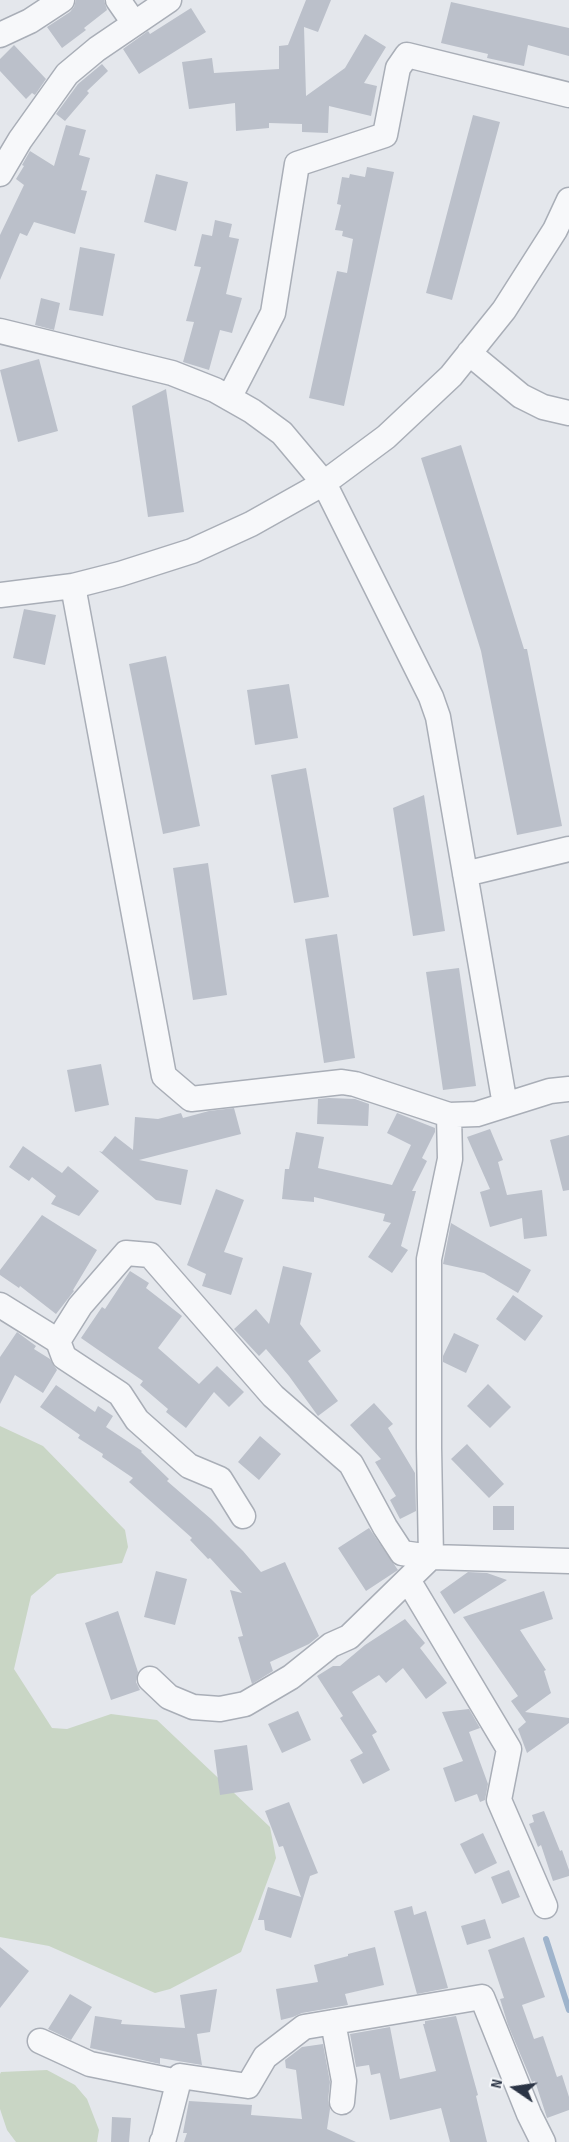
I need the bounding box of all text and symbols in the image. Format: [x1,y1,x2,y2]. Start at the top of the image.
north arrow [485,2058,545,2118]
text: N [487,2078,507,2090]

